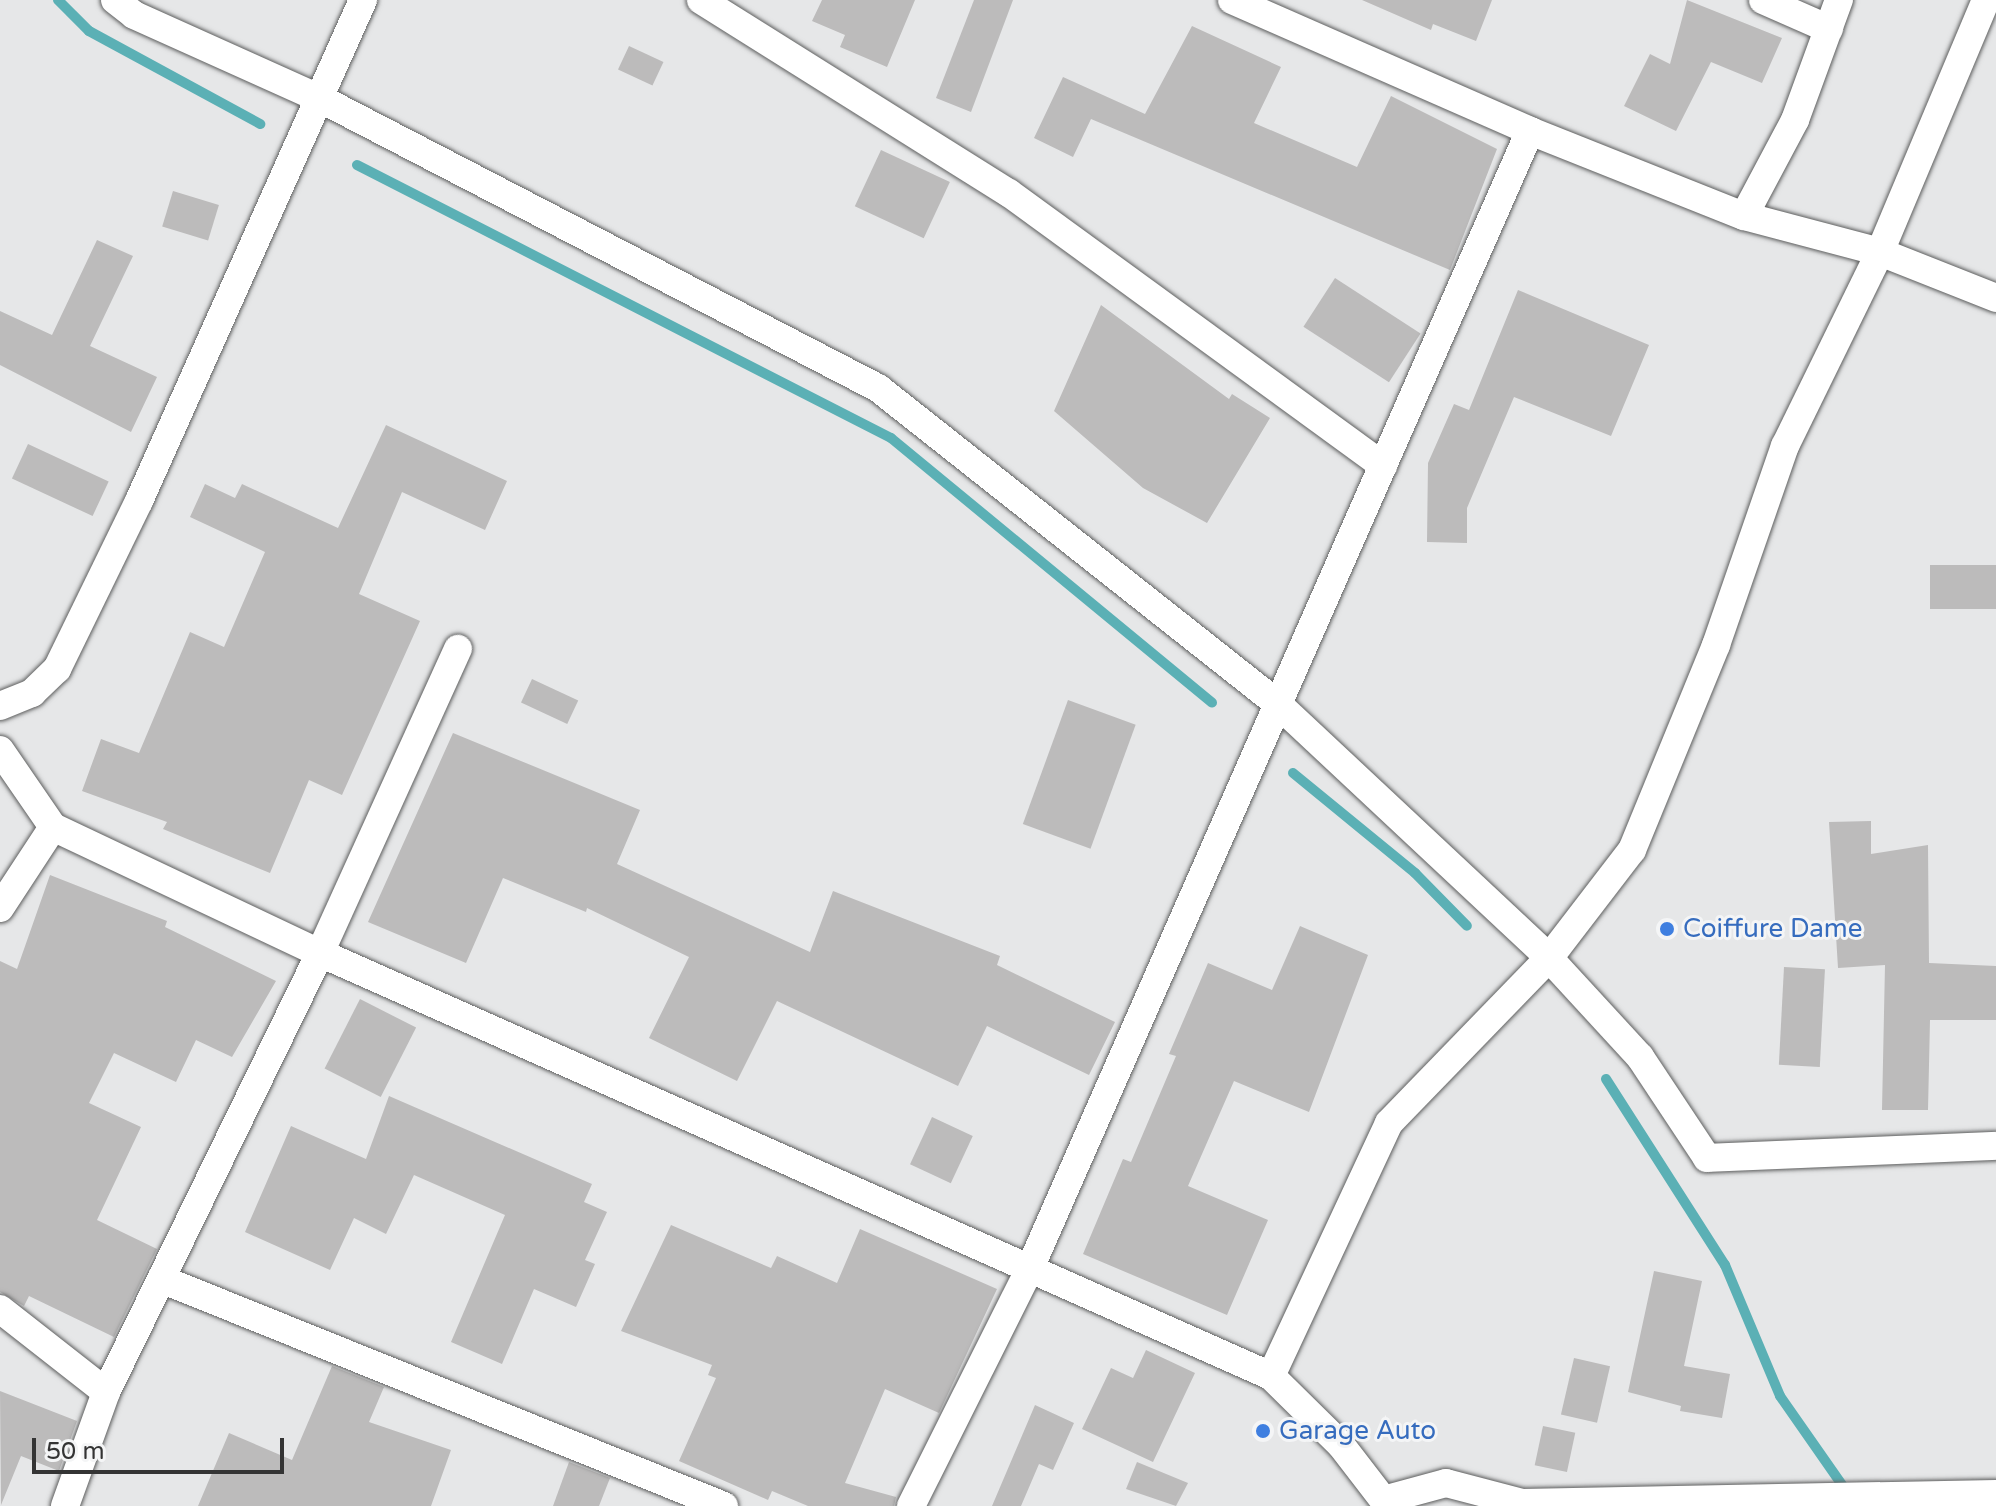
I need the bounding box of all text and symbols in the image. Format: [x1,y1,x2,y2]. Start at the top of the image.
place label: Coiffure Dame [1683,913,1862,945]
marker: Coiffure Dame [1658,920,1676,938]
place label: Garage Auto [1279,1415,1436,1447]
scale bar [36,1422,288,1472]
marker: Garage Auto [1254,1422,1272,1440]
text: 50 m [46,1437,104,1466]

